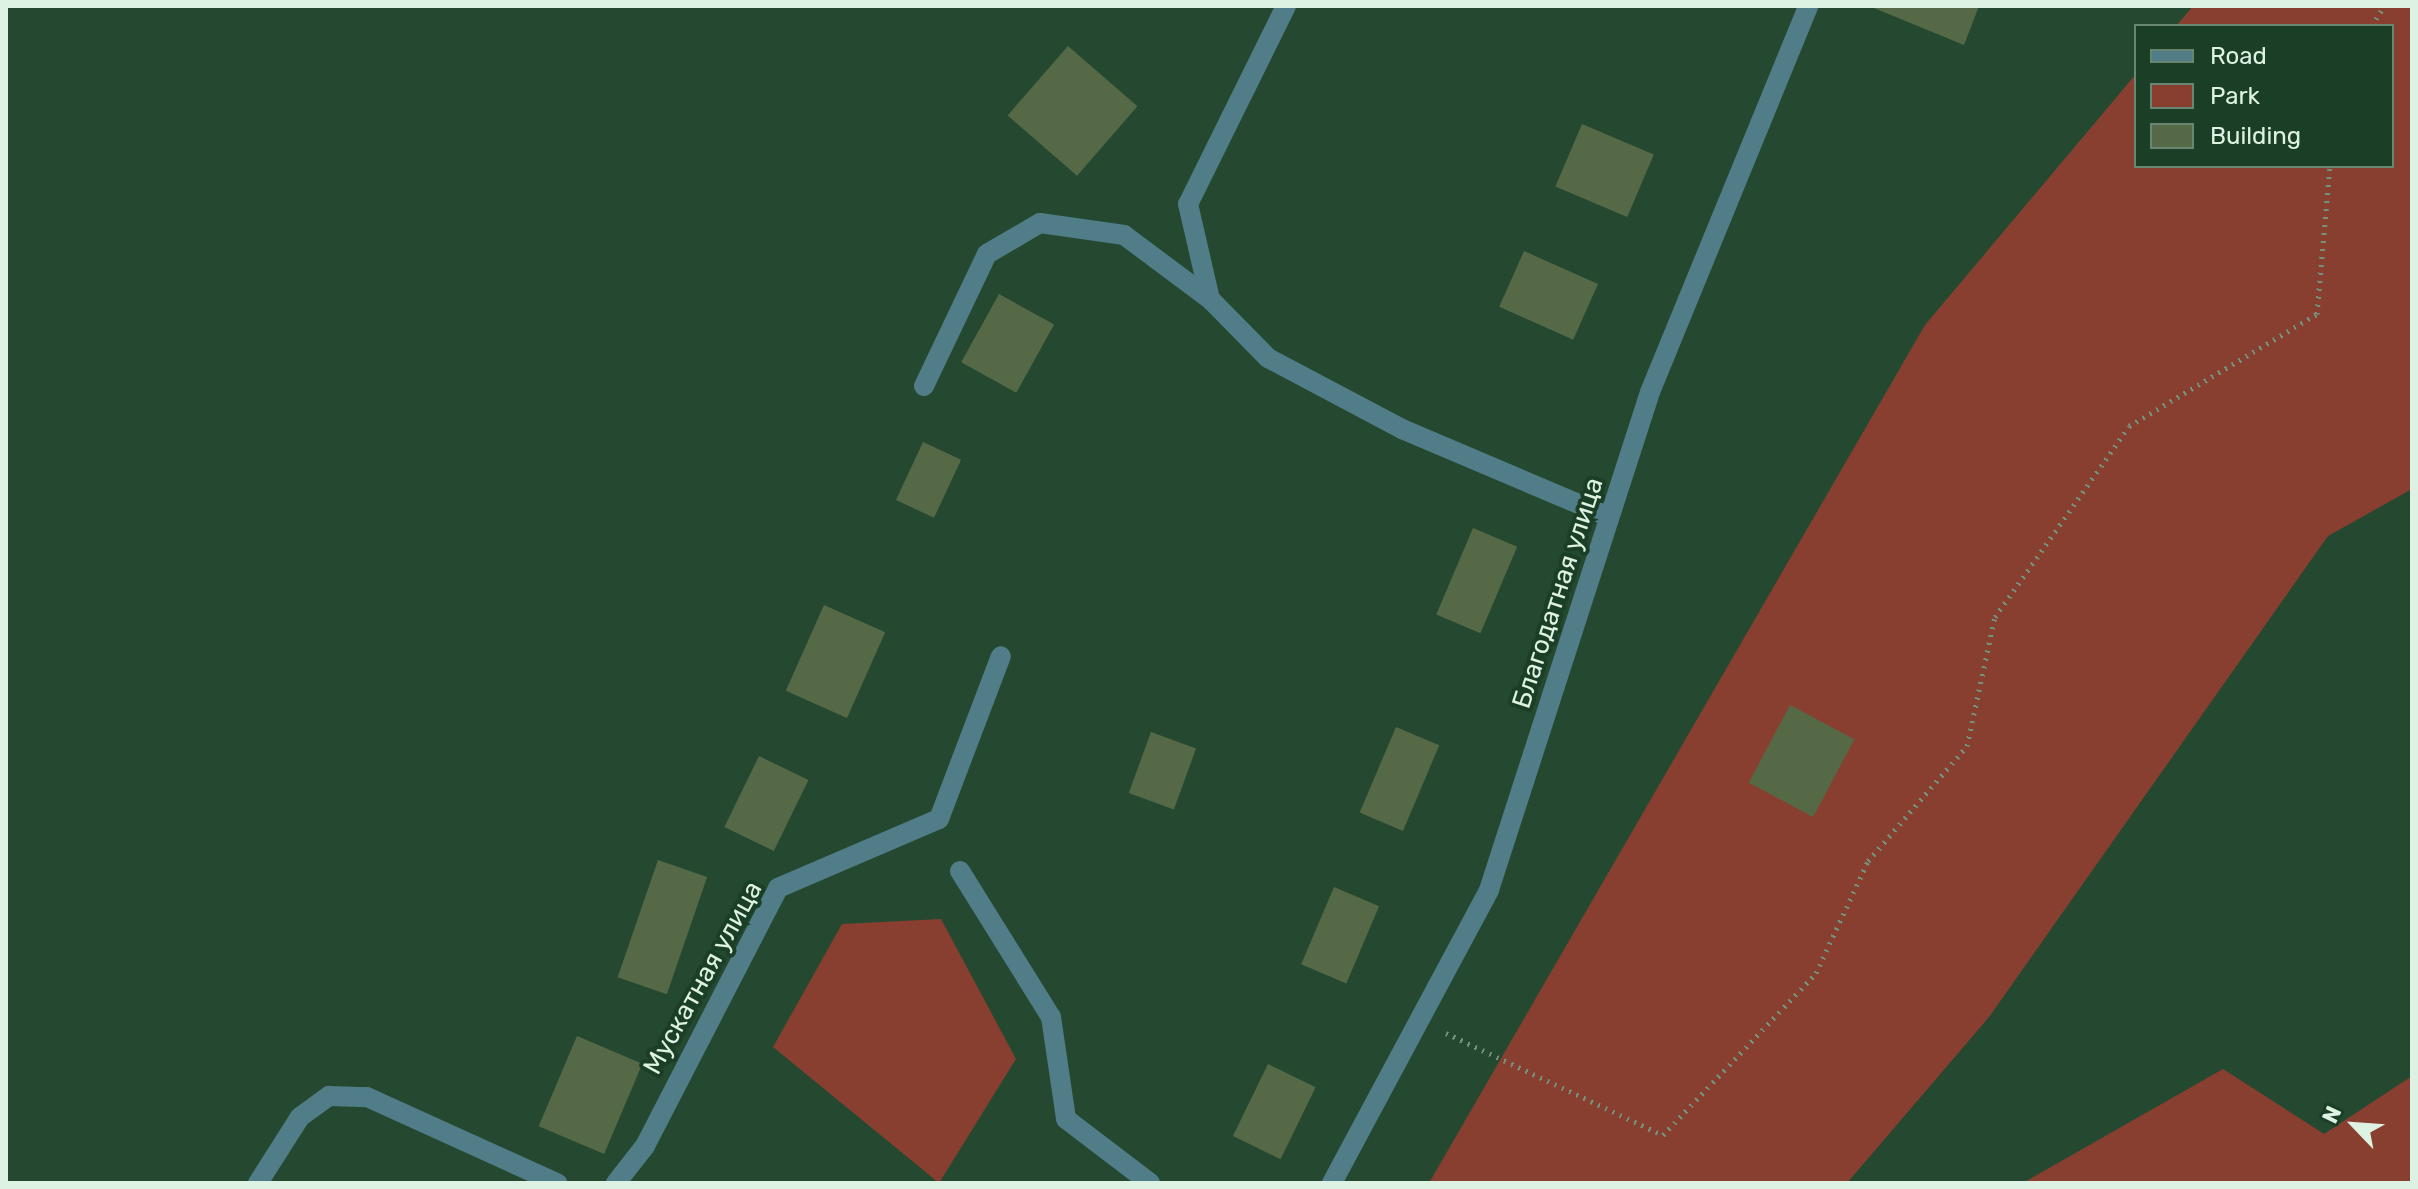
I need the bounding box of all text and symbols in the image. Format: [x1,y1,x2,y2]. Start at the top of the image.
legend [2134,24,2394,168]
text: Road [2210,42,2267,70]
text: Park [2210,82,2260,110]
text: Building [2210,122,2301,150]
street label: Благодатная улица [1506,474,1610,712]
street label: Мускатная улица [637,876,769,1080]
north arrow [2314,1085,2394,1165]
text: N [2316,1102,2347,1128]

